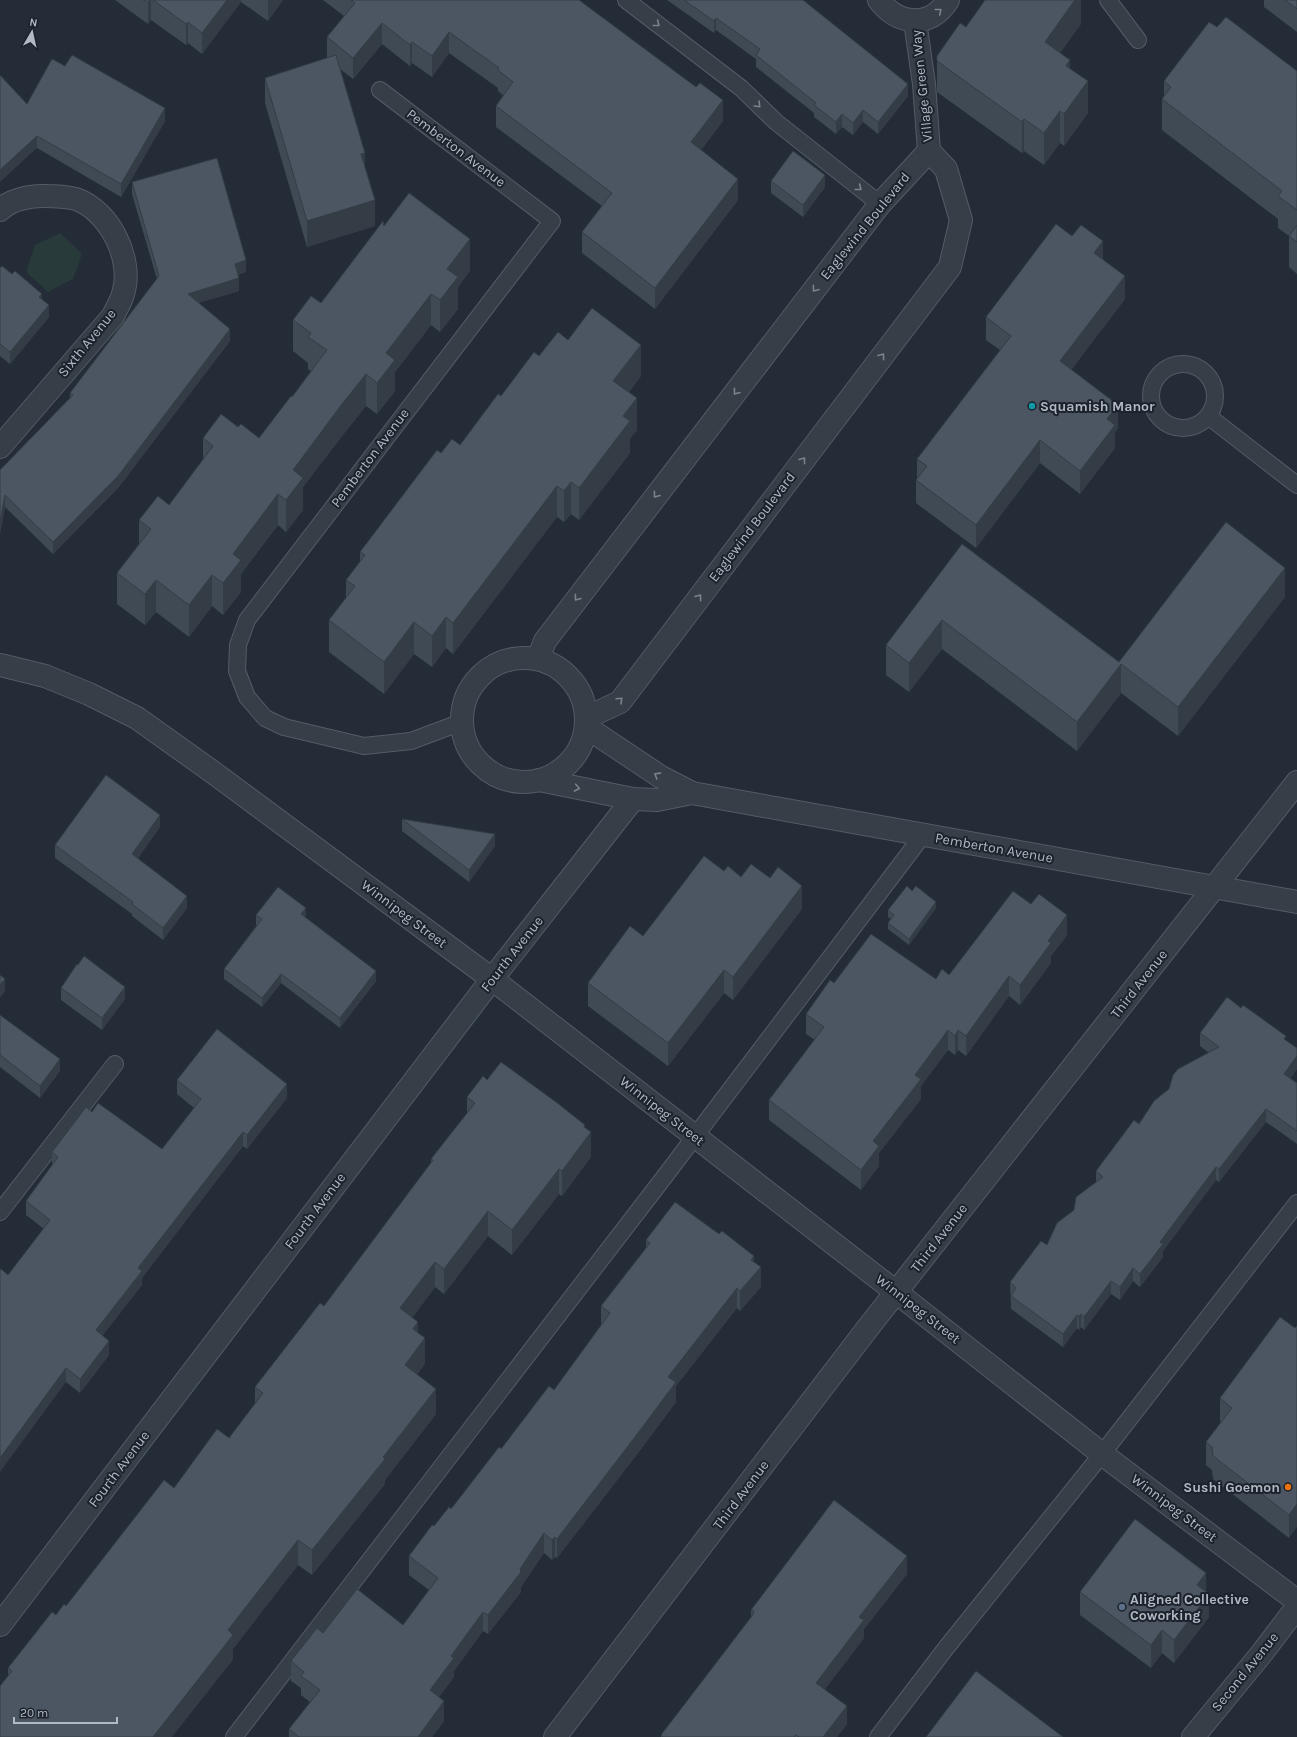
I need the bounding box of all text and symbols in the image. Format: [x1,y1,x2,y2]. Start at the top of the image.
one-way arrow [934,8,941,15]
north arrow [12,12,52,52]
text: N [29,16,38,30]
one-way arrow [653,19,660,26]
street label: Village Green Way [908,29,936,143]
one-way arrow [753,100,761,108]
street label: Pemberton Avenue [403,105,509,191]
street label: Eaglewind Boulevard [817,169,913,283]
one-way arrow [854,183,861,190]
one-way arrow [812,284,819,291]
street label: Sixth Avenue [54,305,120,381]
one-way arrow [877,354,884,361]
one-way arrow [733,387,740,394]
place label: Squamish Manor [1040,398,1155,415]
marker: Squamish Manor [1027,401,1037,411]
street label: Pemberton Avenue [327,405,413,511]
one-way arrow [798,457,805,464]
street label: Eaglewind Boulevard [705,469,799,585]
one-way arrow [654,490,661,497]
one-way arrow [575,594,582,601]
one-way arrow [695,594,702,601]
one-way arrow [615,697,623,704]
one-way arrow [654,772,661,780]
one-way arrow [574,783,580,792]
street label: Pemberton Avenue [934,829,1054,867]
street label: Winnipeg Street [358,876,450,952]
street label: Fourth Avenue [477,913,547,995]
street label: Third Avenue [1107,946,1171,1022]
street label: Winnipeg Street [616,1073,708,1149]
street label: Fourth Avenue [281,1169,349,1253]
street label: Third Avenue [907,1200,971,1276]
street label: Winnipeg Street [872,1271,964,1347]
street label: Fourth Avenue [85,1427,153,1511]
street label: Third Avenue [709,1457,773,1533]
street label: Winnipeg Street [1128,1470,1220,1546]
place label: Sushi Goemon [1183,1479,1280,1496]
marker: Sushi Goemon [1283,1482,1293,1492]
place label: Aligned Collective Coworking [1130,1591,1249,1624]
marker: Aligned Collective Coworking [1117,1602,1127,1612]
street label: Second Avenue [1208,1629,1282,1715]
scale bar [14,1699,117,1725]
text: 20 m [20,1706,48,1720]

